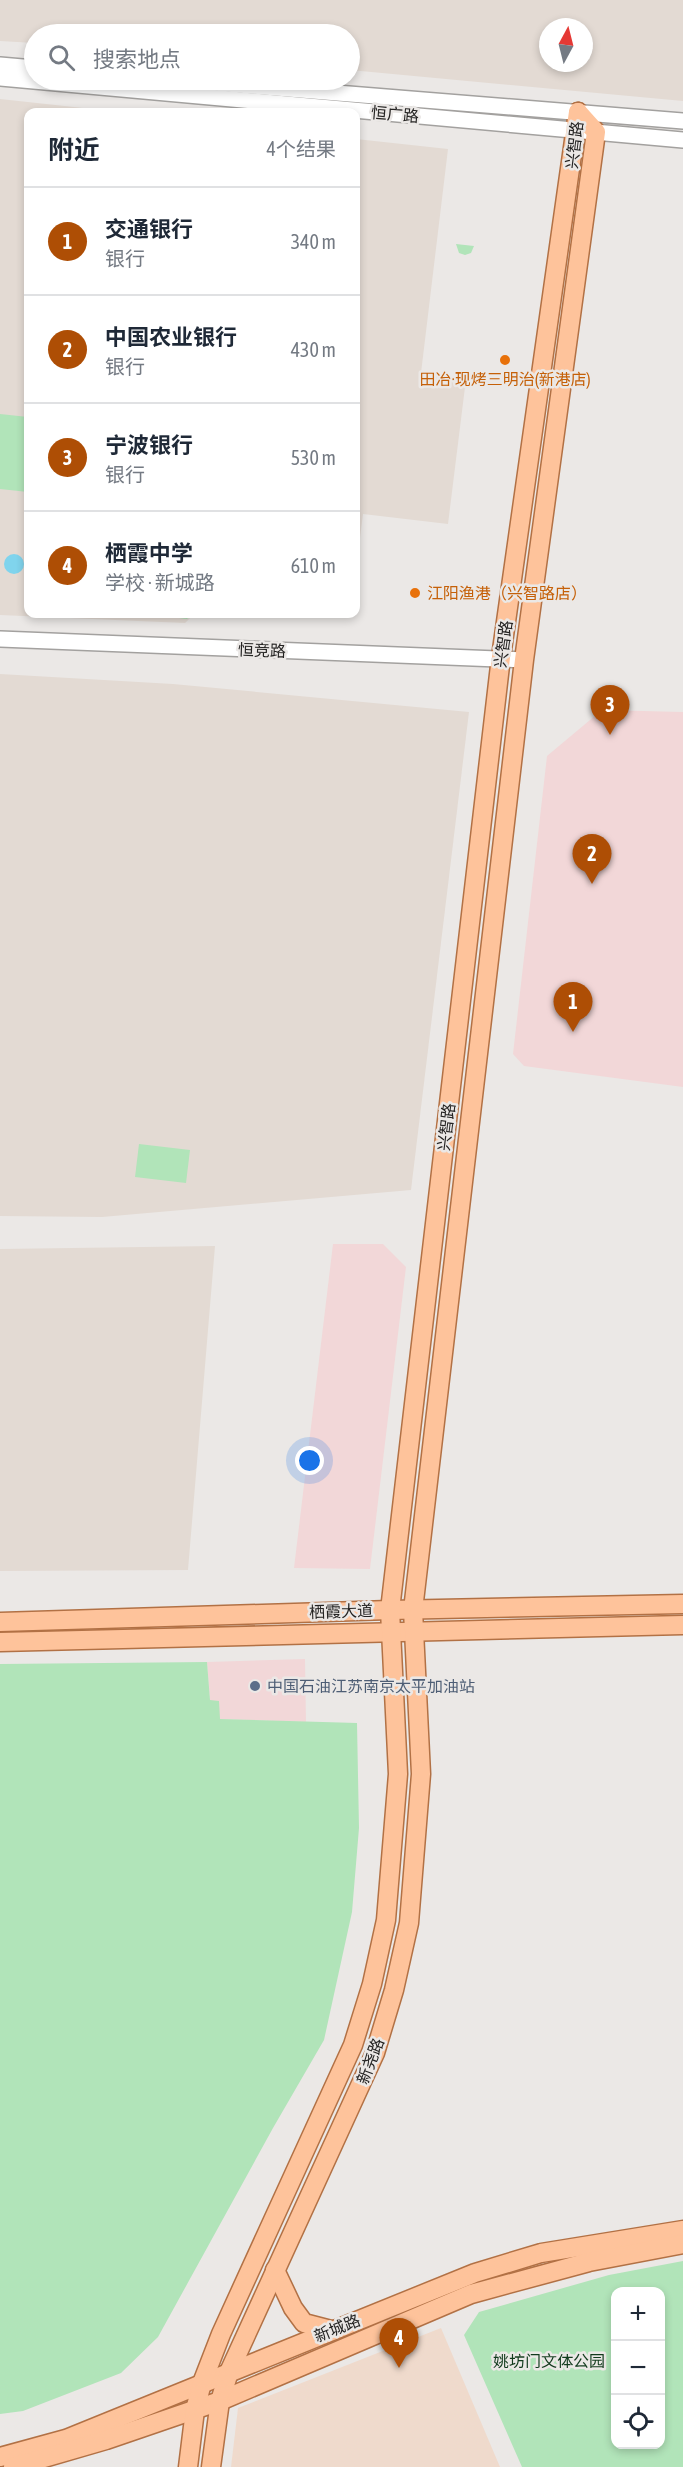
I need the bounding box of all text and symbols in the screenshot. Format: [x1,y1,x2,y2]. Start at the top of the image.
north arrow [539,18,593,72]
search box [24,24,360,90]
icon: search [45,41,78,74]
text: 搜索地点 [93,46,181,72]
street label: 恒广路 [370,103,420,125]
street label: 兴智路 [562,120,586,170]
text: 附近 [48,135,100,165]
text: 4个结果 [267,137,336,160]
text: 交通银行 [105,216,193,242]
text: 1 [63,230,72,253]
text: 340 m [291,230,336,253]
text: 银行 [105,247,145,270]
text: 中国农业银行 [105,324,237,350]
text: 2 [63,338,72,361]
text: 430 m [291,338,336,361]
marker: 田冶·现烤三明治(新港店) [498,353,512,367]
text: 银行 [105,355,145,378]
place label: 田冶·现烤三明治(新港店) [419,370,591,389]
text: 宁波银行 [105,432,193,458]
text: 3 [63,446,72,469]
text: 530 m [291,446,336,469]
text: 银行 [105,463,145,486]
text: 栖霞中学 [105,540,193,566]
text: 4 [63,554,72,577]
text: 610 m [291,554,336,577]
text: 学校 · 新城路 [105,571,215,594]
place label: 江阳渔港（兴智路店） [427,584,587,602]
marker: 江阳渔港（兴智路店） [408,586,422,600]
street label: 兴智路 [491,619,515,669]
street label: 恒竞路 [238,640,286,660]
pin: 3 [590,686,630,735]
pin: 2 [572,834,612,884]
pin: 1 [554,982,592,1032]
street label: 兴智路 [434,1102,458,1152]
your location [295,1446,324,1475]
street label: 栖霞大道 [309,1601,373,1621]
place label: 中国石油江苏南京太平加油站 [267,1677,475,1695]
marker: 中国石油江苏南京太平加油站 [248,1679,262,1693]
street label: 新尧路 [353,2035,387,2087]
map controls [611,2287,665,2449]
button: + [611,2287,665,2341]
street label: 新城路 [311,2311,363,2345]
pin: 4 [380,2318,418,2368]
button: − [611,2341,665,2395]
park label: 姚坊门文体公园 [493,2352,605,2370]
button: locate [611,2395,665,2449]

